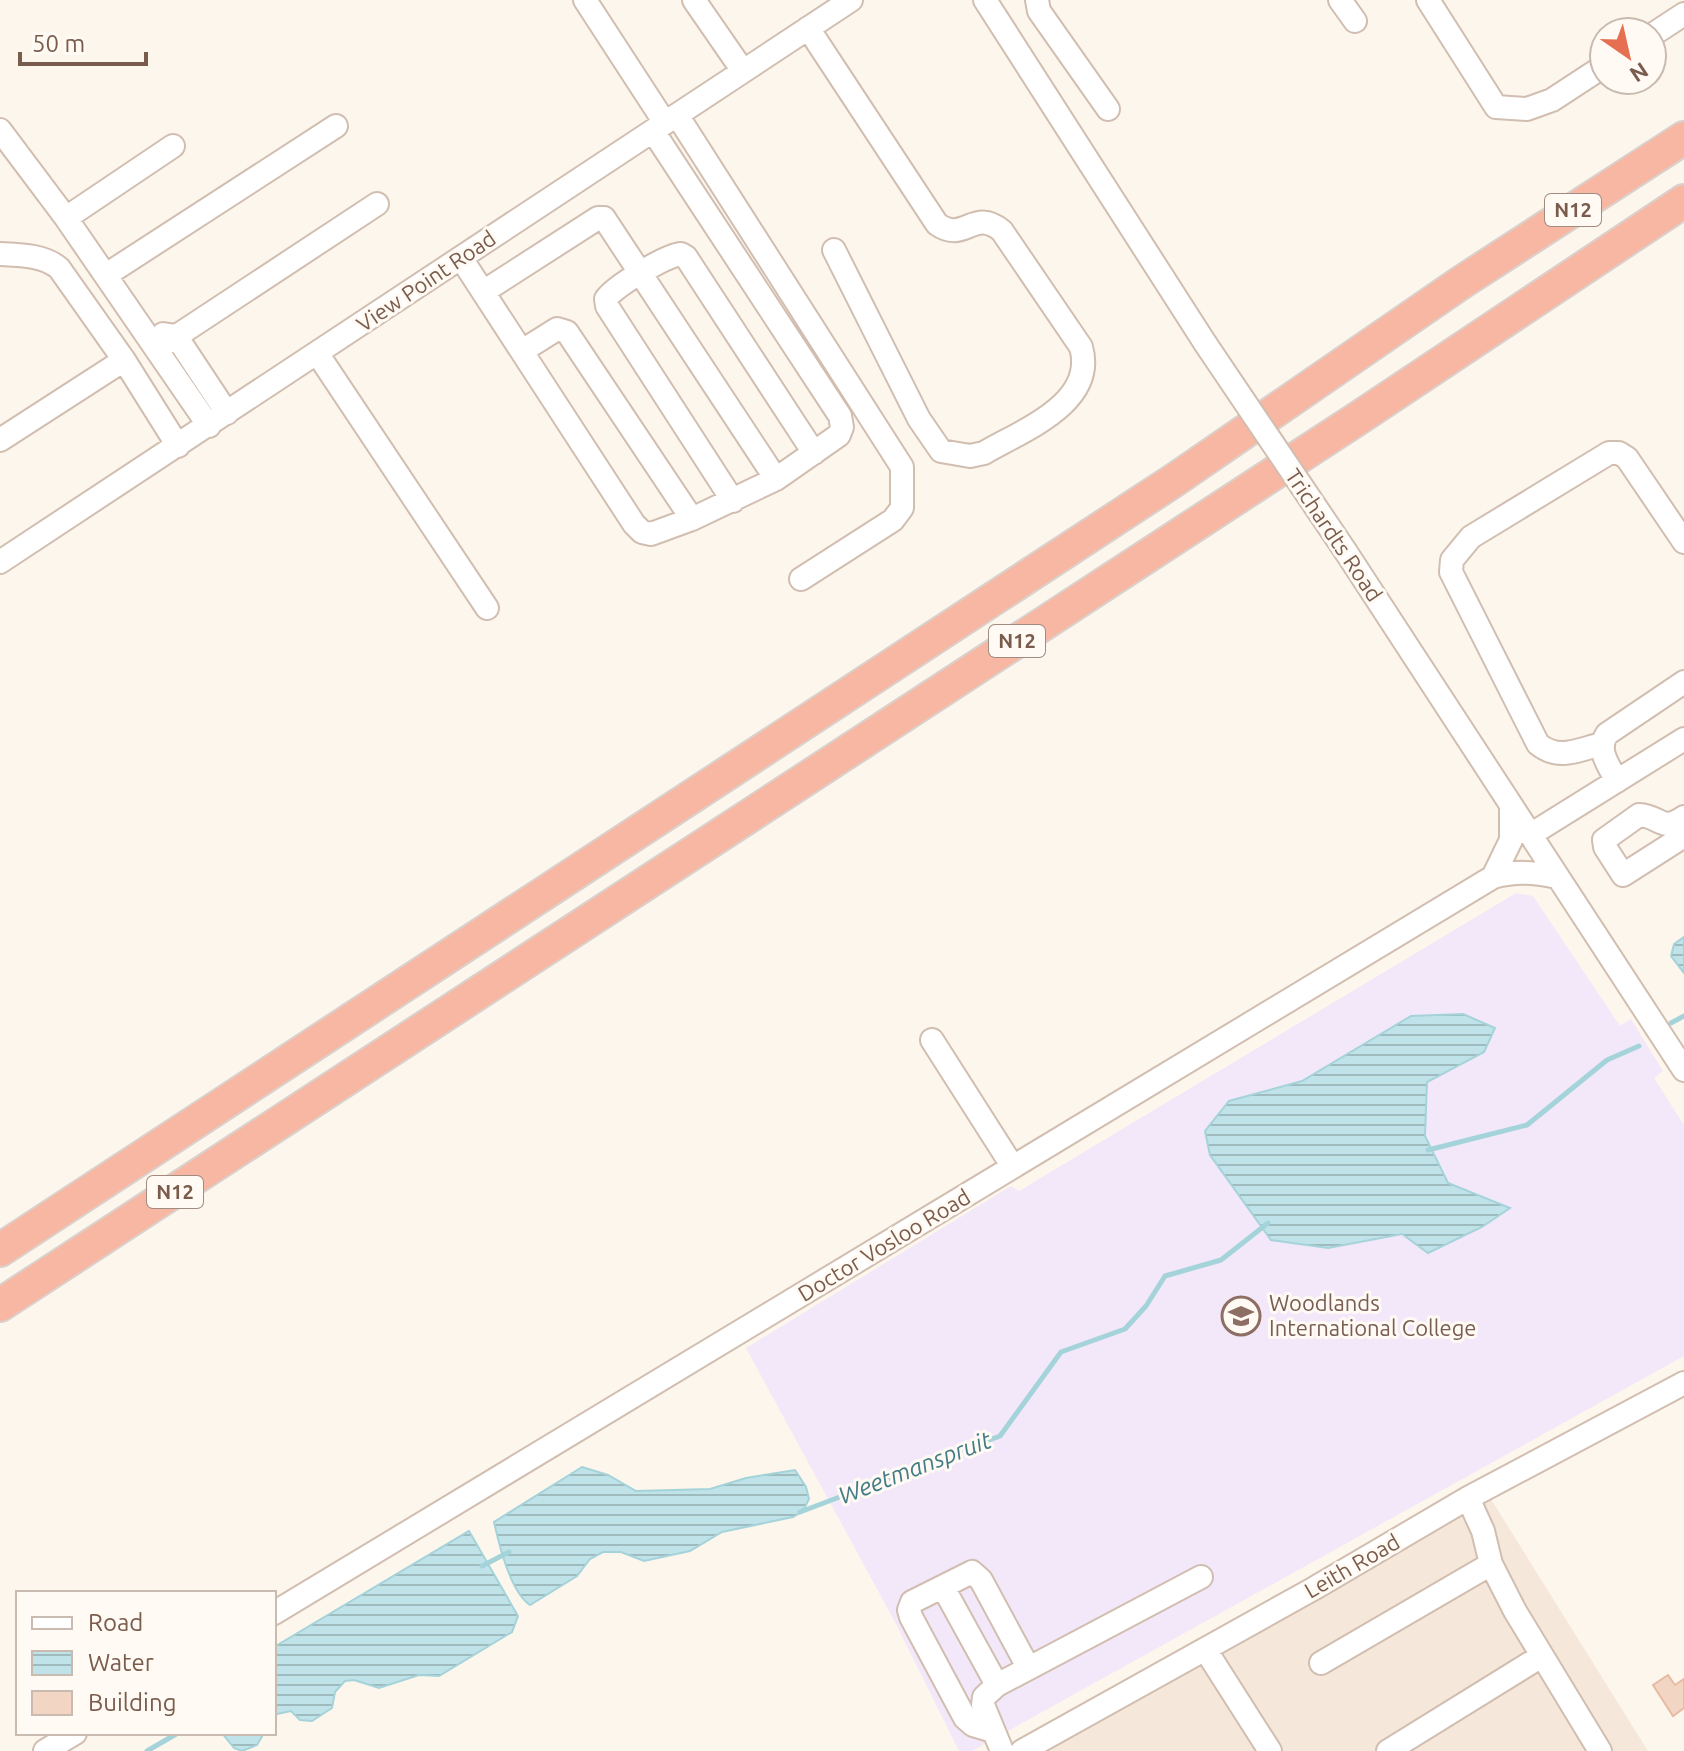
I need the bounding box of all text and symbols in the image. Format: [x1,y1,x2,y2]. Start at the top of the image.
scale bar [20,16,146,66]
north arrow [1588,16,1668,96]
text: 50 m [32,30,85,57]
text: N [1626,58,1653,88]
road number: N12 [1545,194,1601,226]
street label: View Point Road [351,225,500,336]
street label: Trichardts Road [1281,464,1388,606]
road number: N12 [989,625,1045,657]
road number: N12 [147,1176,203,1208]
street label: Doctor Vosloo Road [793,1183,974,1306]
place label: Woodlands International College [1269,1290,1476,1340]
school or university icon: Woodlands International College [1220,1295,1262,1337]
water label: Weetmanspruit [835,1426,996,1509]
street label: Leith Road [1300,1528,1404,1603]
legend [16,1591,276,1735]
text: Road [88,1609,143,1636]
text: Water [88,1649,154,1676]
text: Building [88,1689,176,1716]

